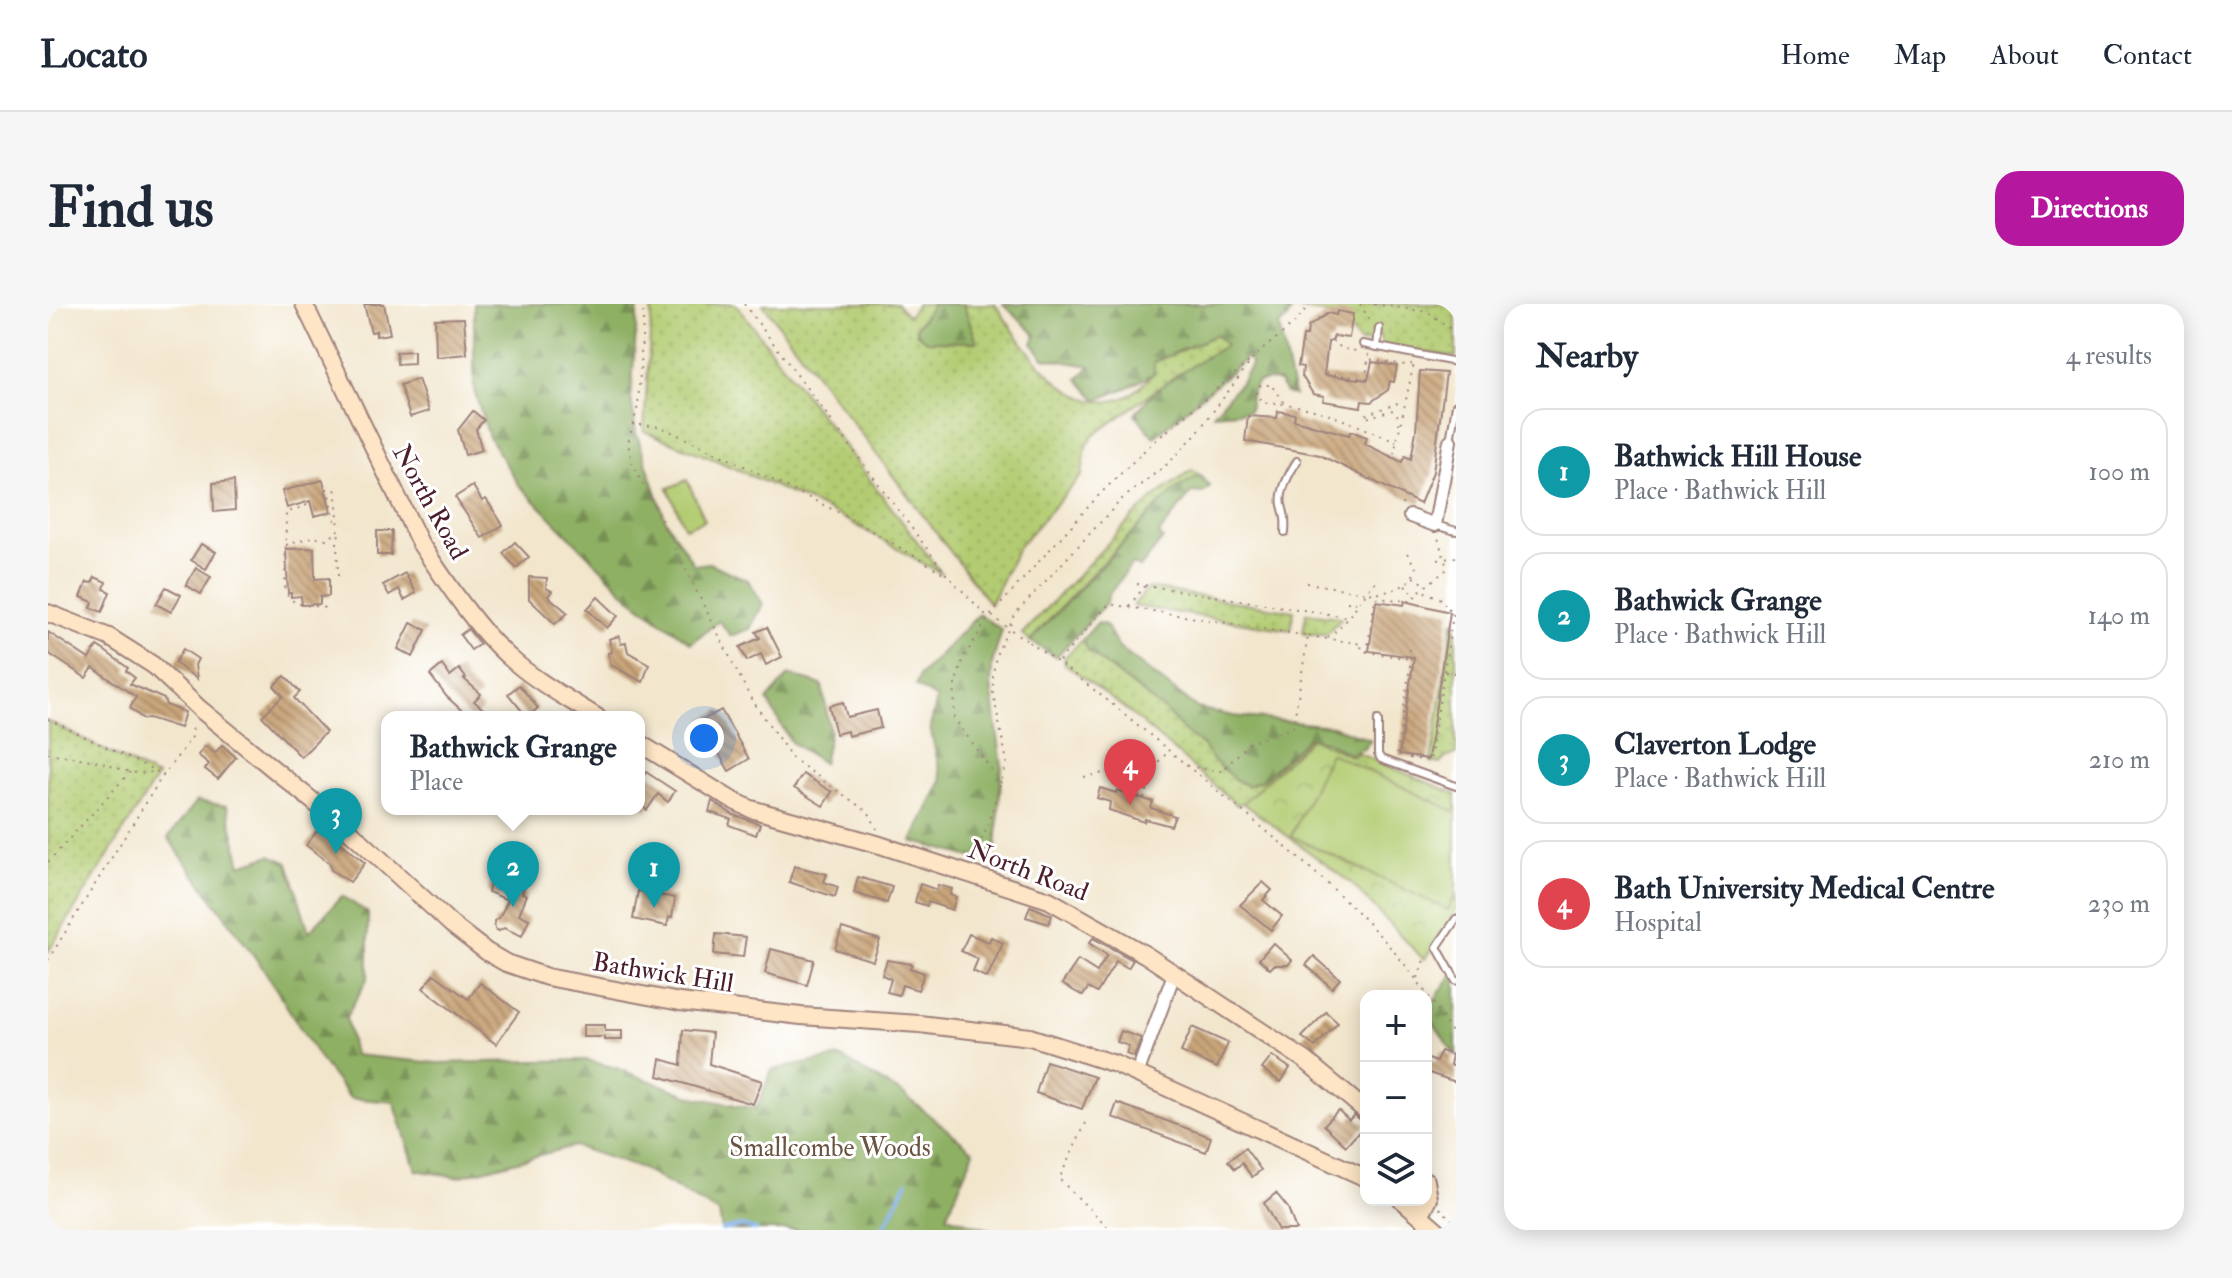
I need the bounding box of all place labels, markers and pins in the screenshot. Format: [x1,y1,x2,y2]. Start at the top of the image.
pin: 4 [1104,739,1156,805]
pin: 3 [310,788,362,854]
pin: 2 [487,841,539,907]
pin: 1 [628,842,680,908]

